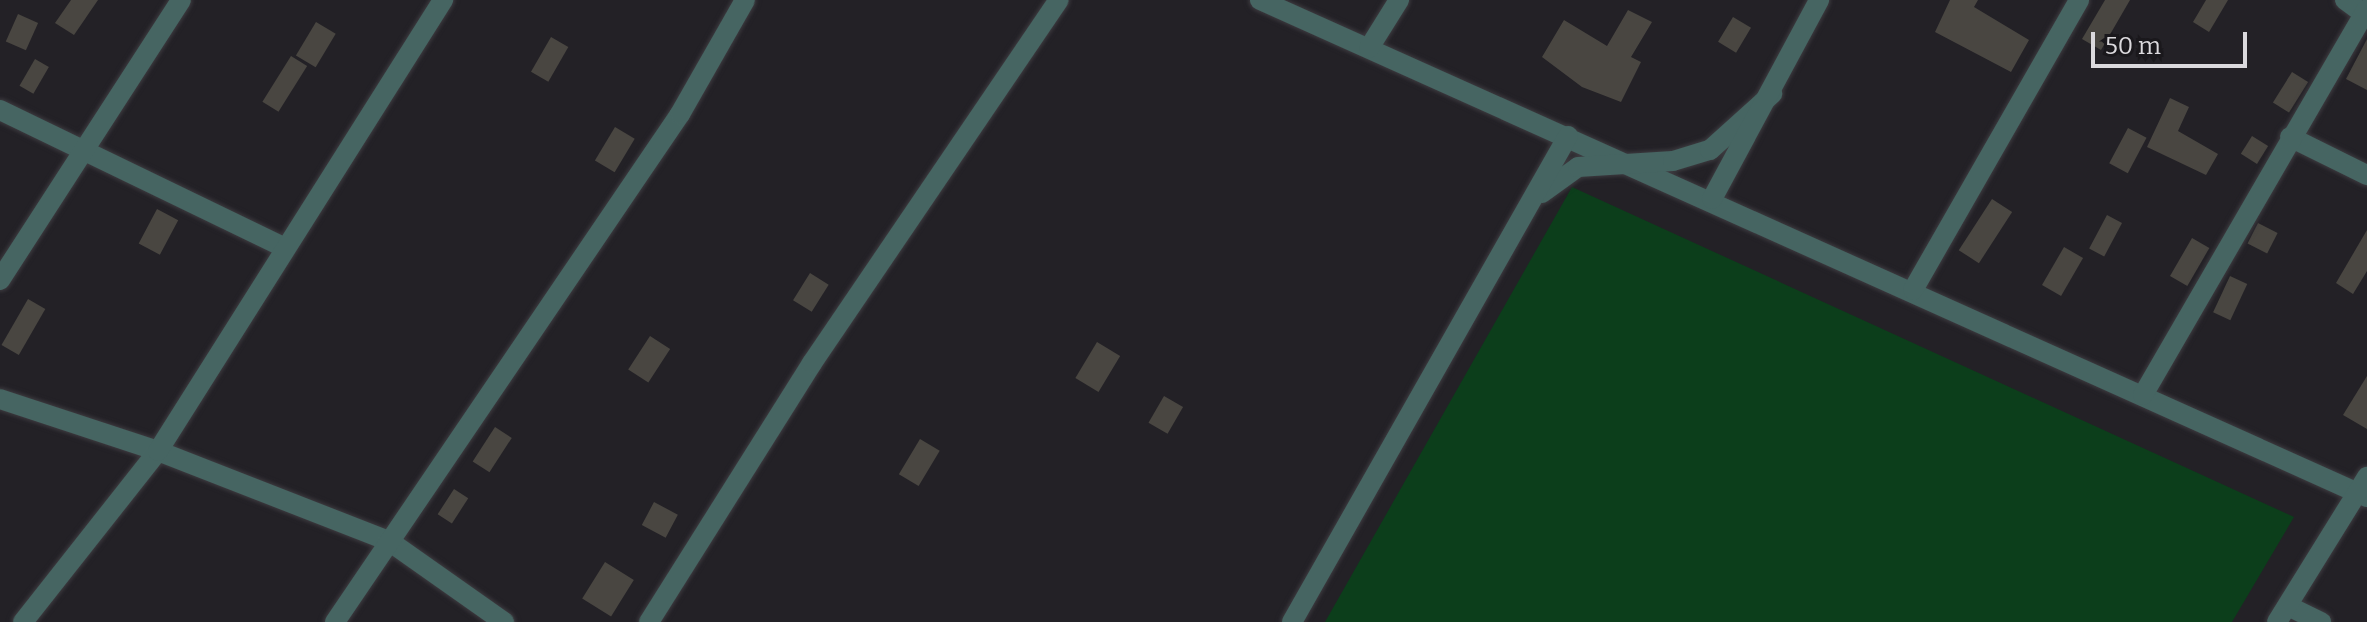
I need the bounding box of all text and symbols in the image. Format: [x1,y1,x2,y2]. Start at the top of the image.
scale bar [2095,16,2251,66]
text: 50 m [2105,32,2161,60]

